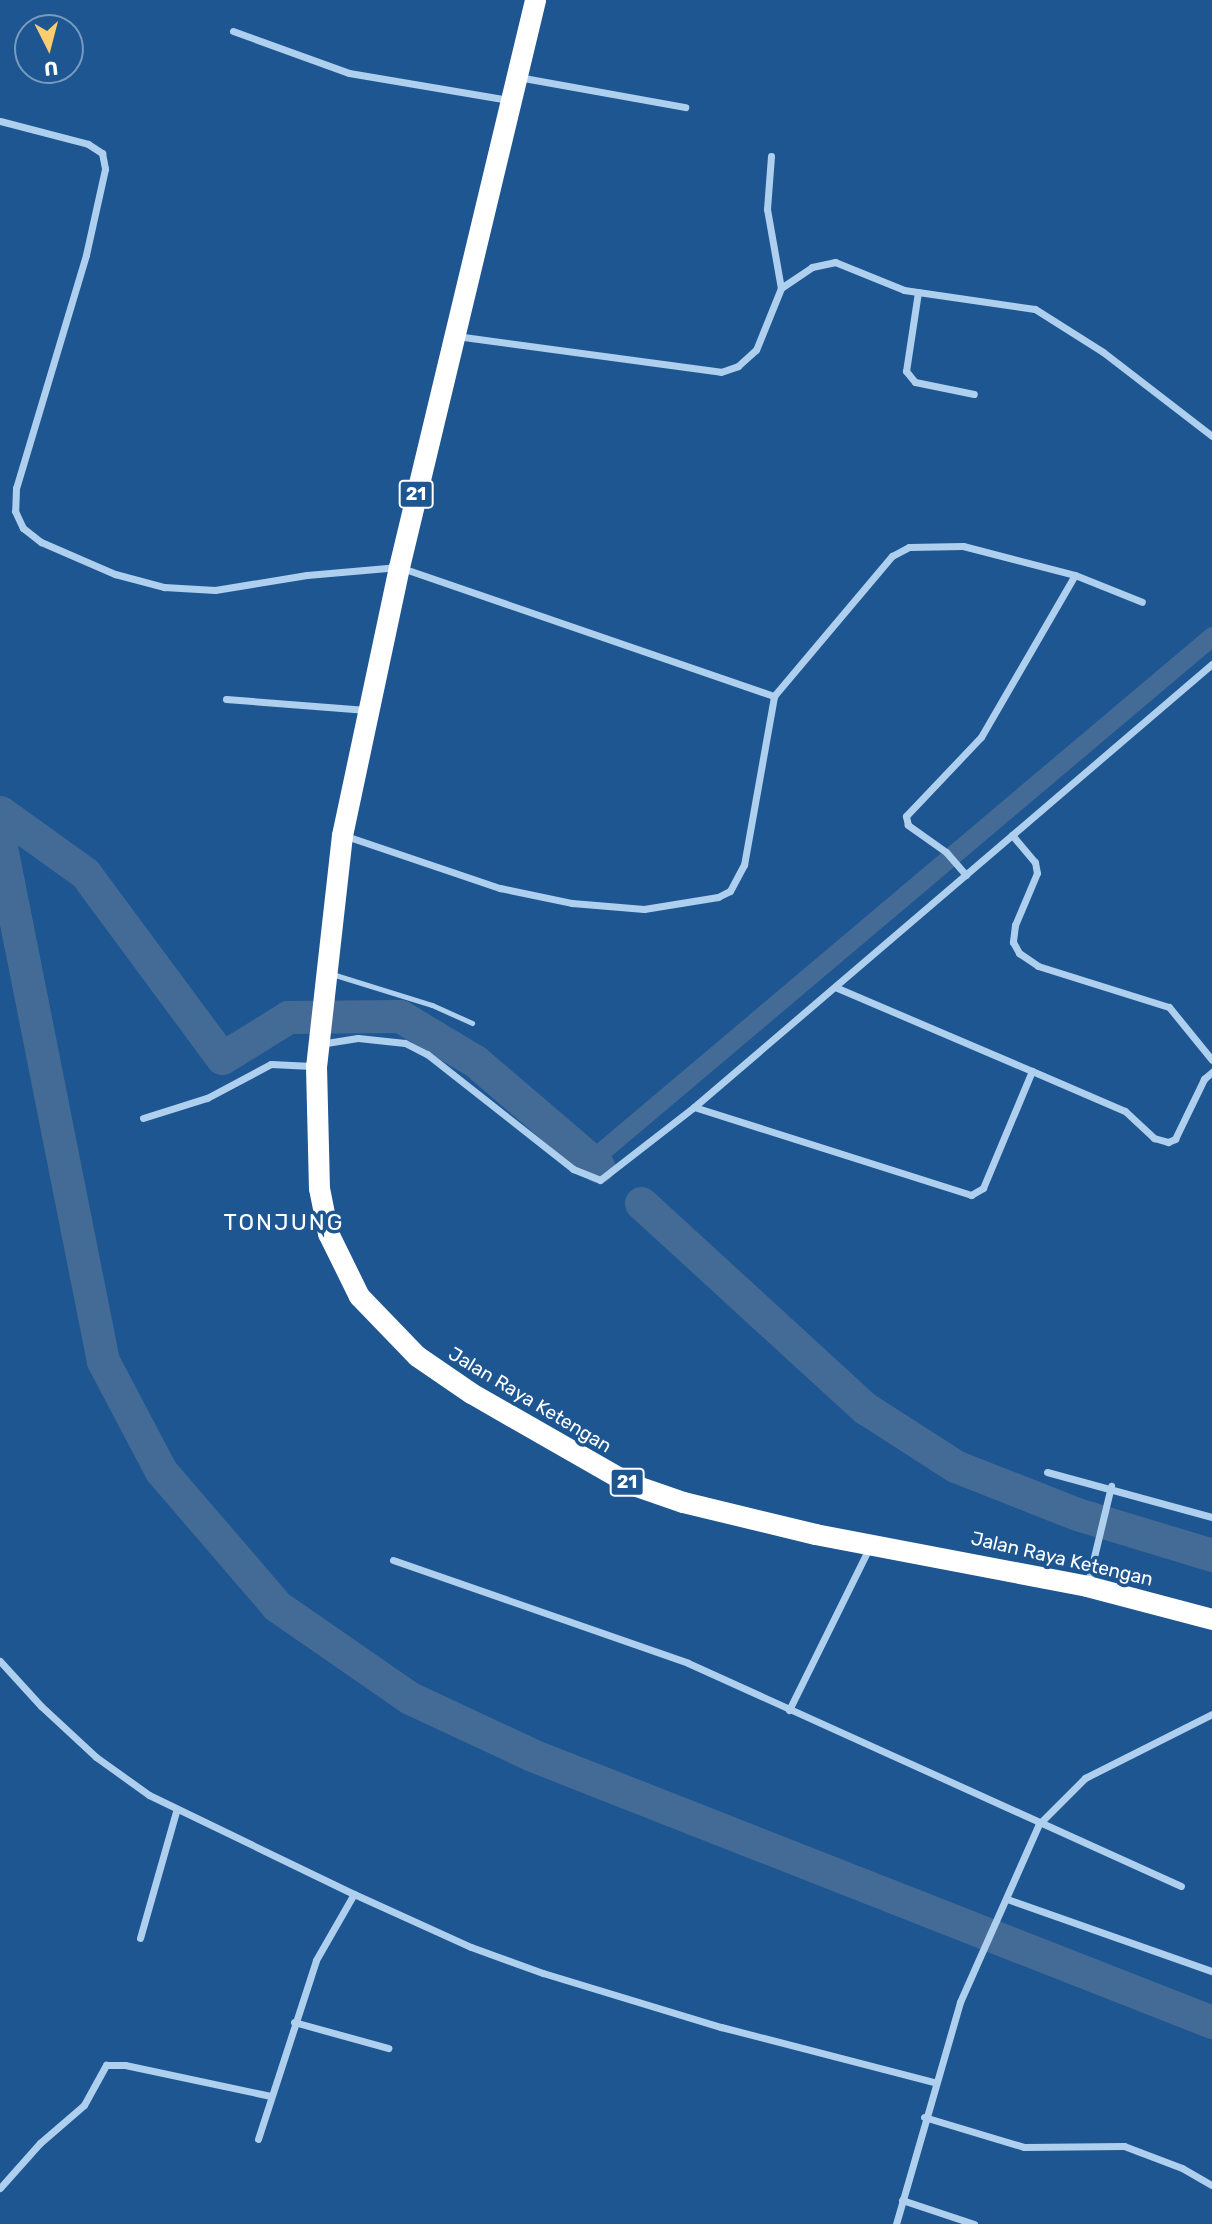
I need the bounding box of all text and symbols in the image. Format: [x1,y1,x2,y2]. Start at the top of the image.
north arrow [14,14,84,84]
text: U [43,56,59,81]
road number: 21 [398,480,434,508]
district label: TONJUNG [224,1208,344,1236]
street label: Jalan Raya Ketengan [444,1342,616,1458]
road number: 21 [610,1468,644,1497]
street label: Jalan Raya Ketengan [969,1527,1155,1591]

